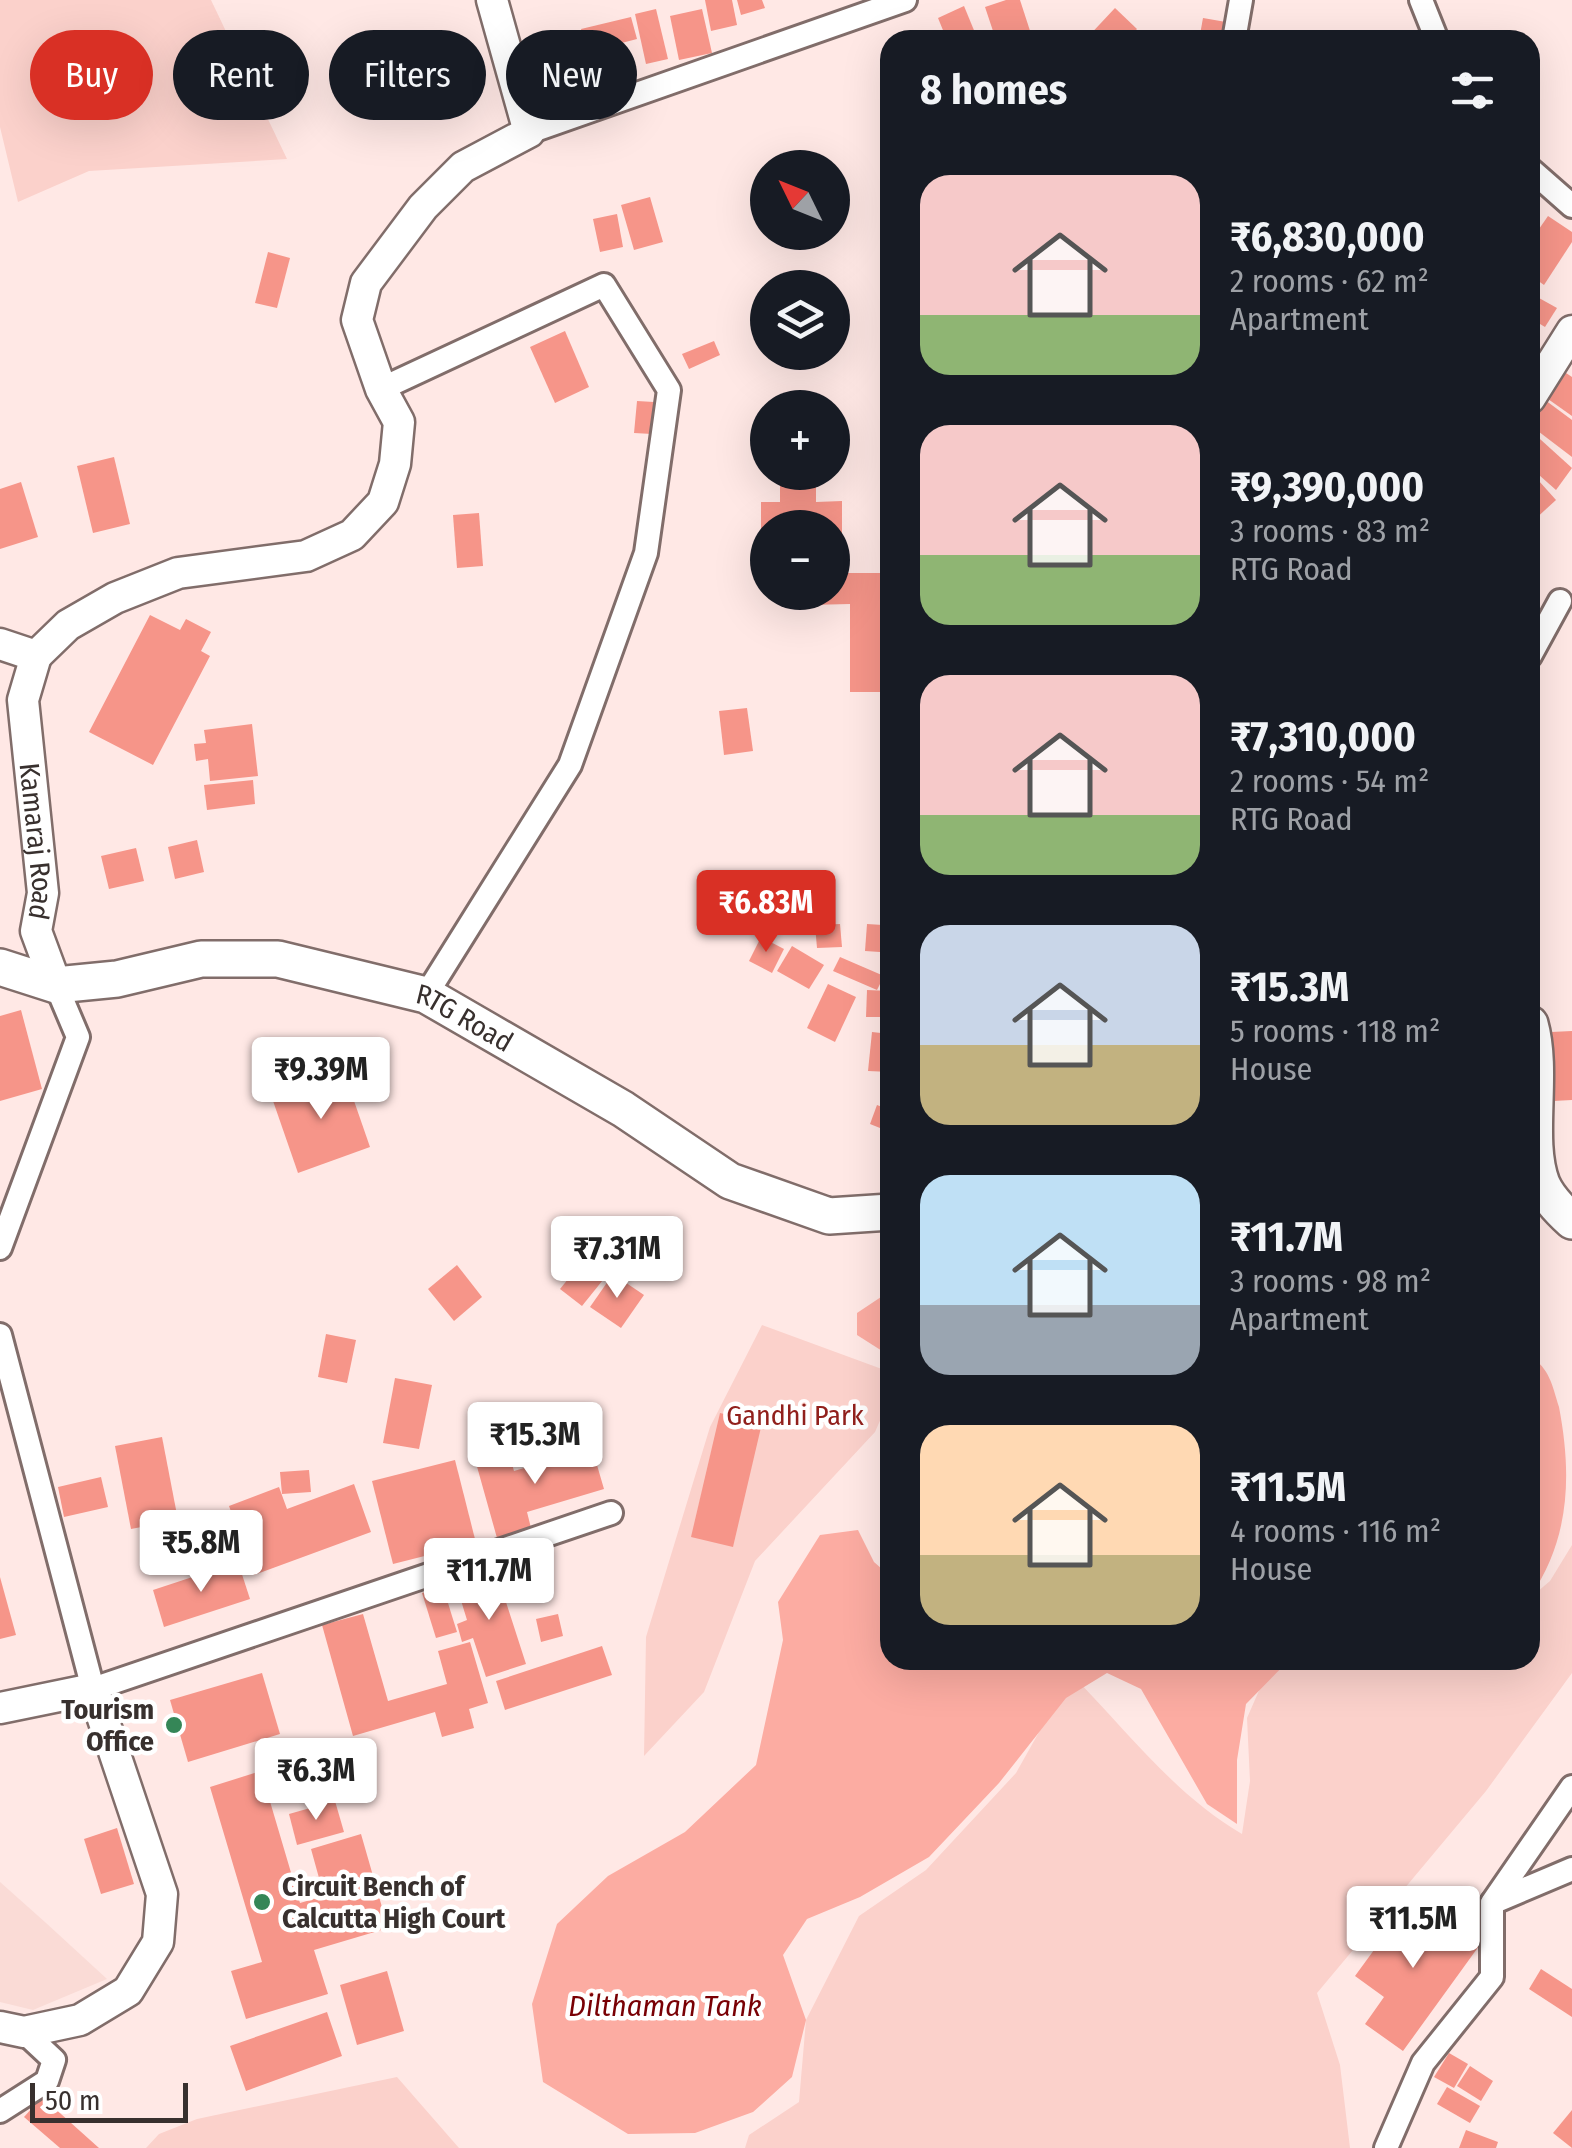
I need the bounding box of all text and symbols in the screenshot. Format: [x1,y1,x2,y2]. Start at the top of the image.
chip: Buy [30,30,153,120]
chip: Rent [173,30,309,120]
chip: Filters [329,30,486,120]
chip: New [506,30,637,120]
icon: filters [1445,63,1500,118]
text: 8 homes [920,65,1067,115]
north arrow [750,150,850,250]
map controls [750,150,850,610]
text: ₹6,830,000 [1230,212,1425,262]
icon: home [1000,215,1120,335]
text: 2 rooms · 62 m² [1230,262,1429,300]
button: layers [750,270,850,370]
text: Apartment [1230,300,1369,338]
button: + [750,390,850,490]
text: ₹9,390,000 [1230,462,1424,512]
icon: home [1000,465,1120,585]
button: − [750,510,850,610]
text: 3 rooms · 83 m² [1230,512,1430,550]
text: RTG Road [1230,550,1353,588]
text: ₹7,310,000 [1230,712,1416,762]
icon: home [1000,715,1120,835]
street label: Kamaraj Road [13,761,59,922]
text: 2 rooms · 54 m² [1230,762,1429,800]
text: RTG Road [1230,800,1353,838]
pin: ₹6.83M [685,870,847,955]
text: ₹6.83M [719,883,813,921]
text: ₹15.3M [1230,962,1349,1012]
icon: home [1000,965,1120,1085]
street label: RTG Road [413,977,519,1059]
text: 5 rooms · 118 m² [1230,1012,1440,1050]
pin: ₹9.39M [240,1037,402,1122]
text: ₹9.39M [274,1050,368,1088]
text: House [1230,1050,1312,1088]
text: ₹11.7M [1230,1212,1343,1262]
icon: home [1000,1215,1120,1335]
pin: ₹7.31M [536,1216,698,1301]
text: ₹7.31M [573,1229,661,1267]
text: 3 rooms · 98 m² [1230,1262,1431,1300]
text: Apartment [1230,1300,1369,1338]
park label: Gandhi Park [726,1399,865,1432]
pin: ₹15.3M [454,1402,616,1487]
text: ₹15.3M [490,1415,580,1453]
text: ₹11.5M [1230,1462,1346,1512]
icon: home [1000,1465,1120,1585]
pin: ₹5.8M [131,1510,271,1595]
text: 4 rooms · 116 m² [1230,1512,1441,1550]
text: ₹5.8M [162,1523,240,1561]
pin: ₹11.7M [408,1538,570,1623]
text: House [1230,1550,1312,1588]
text: ₹11.7M [446,1551,532,1589]
place label: Tourism Office [61,1693,154,1758]
marker: Tourism Office [163,1714,185,1736]
pin: ₹6.3M [246,1738,386,1823]
text: ₹6.3M [277,1751,355,1789]
place label: Circuit Bench of Calcutta High Court [282,1870,507,1935]
pin: ₹11.5M [1332,1886,1494,1971]
marker: Circuit Bench of Calcutta High Court [251,1891,273,1913]
text: ₹11.5M [1369,1899,1457,1937]
water label: Dilthaman Tank [568,1988,762,2024]
scale bar [30,2078,188,2122]
text: 50 m [45,2084,101,2117]

